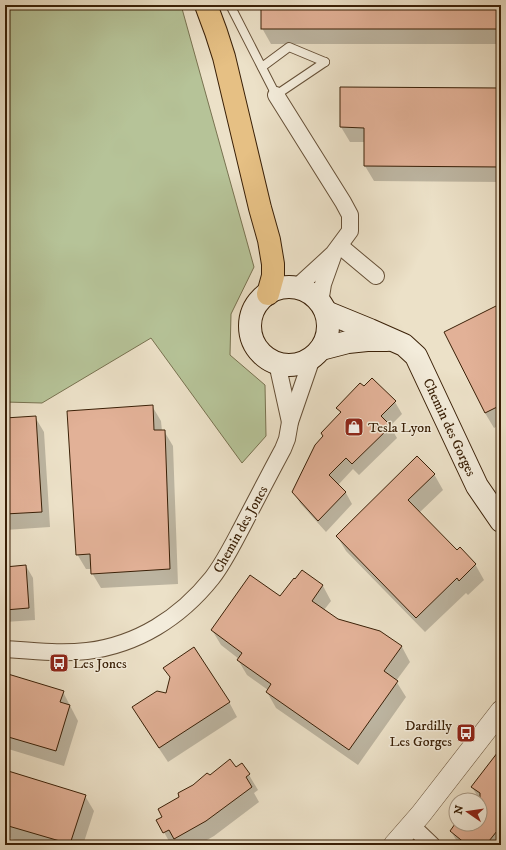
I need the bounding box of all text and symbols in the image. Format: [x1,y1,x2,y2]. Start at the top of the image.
street label: Chemin des Gorges [418,375,480,480]
shop icon: Tesla Lyon [343,416,365,438]
place label: Tesla Lyon [368,419,432,437]
street label: Chemin des Joncs [209,482,273,576]
bus stop icon: Les Joncs [48,652,70,674]
place label: Les Joncs [73,655,127,673]
place label: Dardilly Les Gorges [389,717,452,751]
bus stop icon: Dardilly Les Gorges [455,722,477,744]
north arrow [448,792,488,832]
text: N [451,804,467,816]

